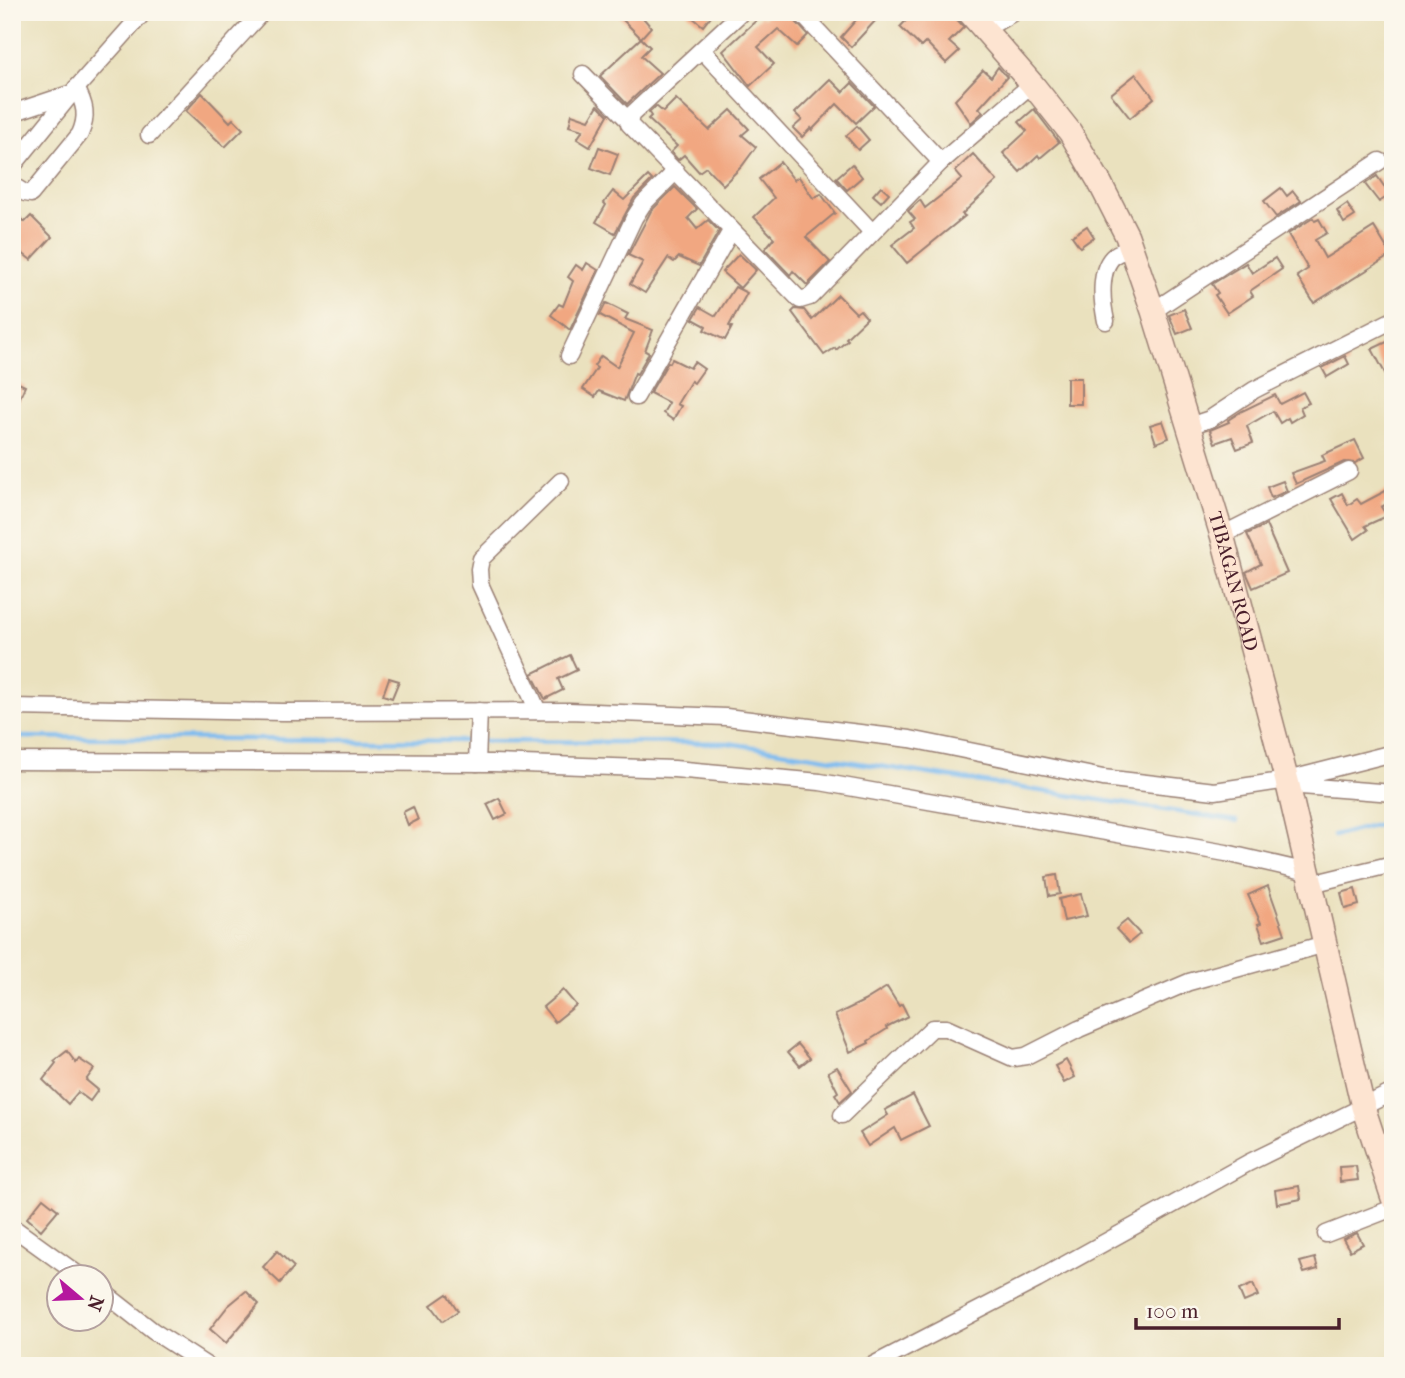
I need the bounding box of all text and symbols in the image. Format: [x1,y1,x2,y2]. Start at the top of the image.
street label: TIBAGAN ROAD [1203,509,1262,654]
north arrow [46,1262,116,1332]
scale bar [1136,1287,1338,1331]
text: N [82,1293,108,1314]
text: 100 m [1146,1299,1199,1323]

